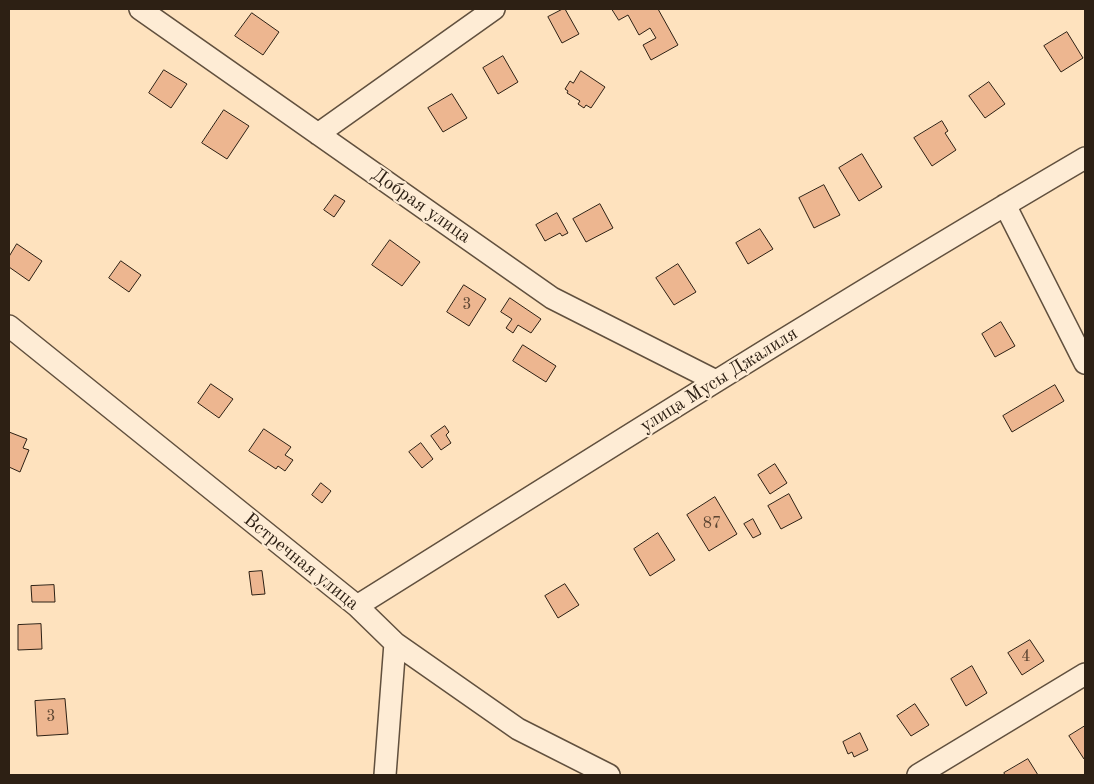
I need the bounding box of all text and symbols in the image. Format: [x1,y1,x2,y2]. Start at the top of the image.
street label: Добрая улица [367,163,475,249]
house number: 3 [462,295,472,315]
street label: улица Мусы Джалиля [636,322,802,438]
street label: Встречная улица [239,508,363,616]
house number: 87 [703,514,721,534]
house number: 4 [1021,647,1031,667]
house number: 3 [46,707,56,727]

